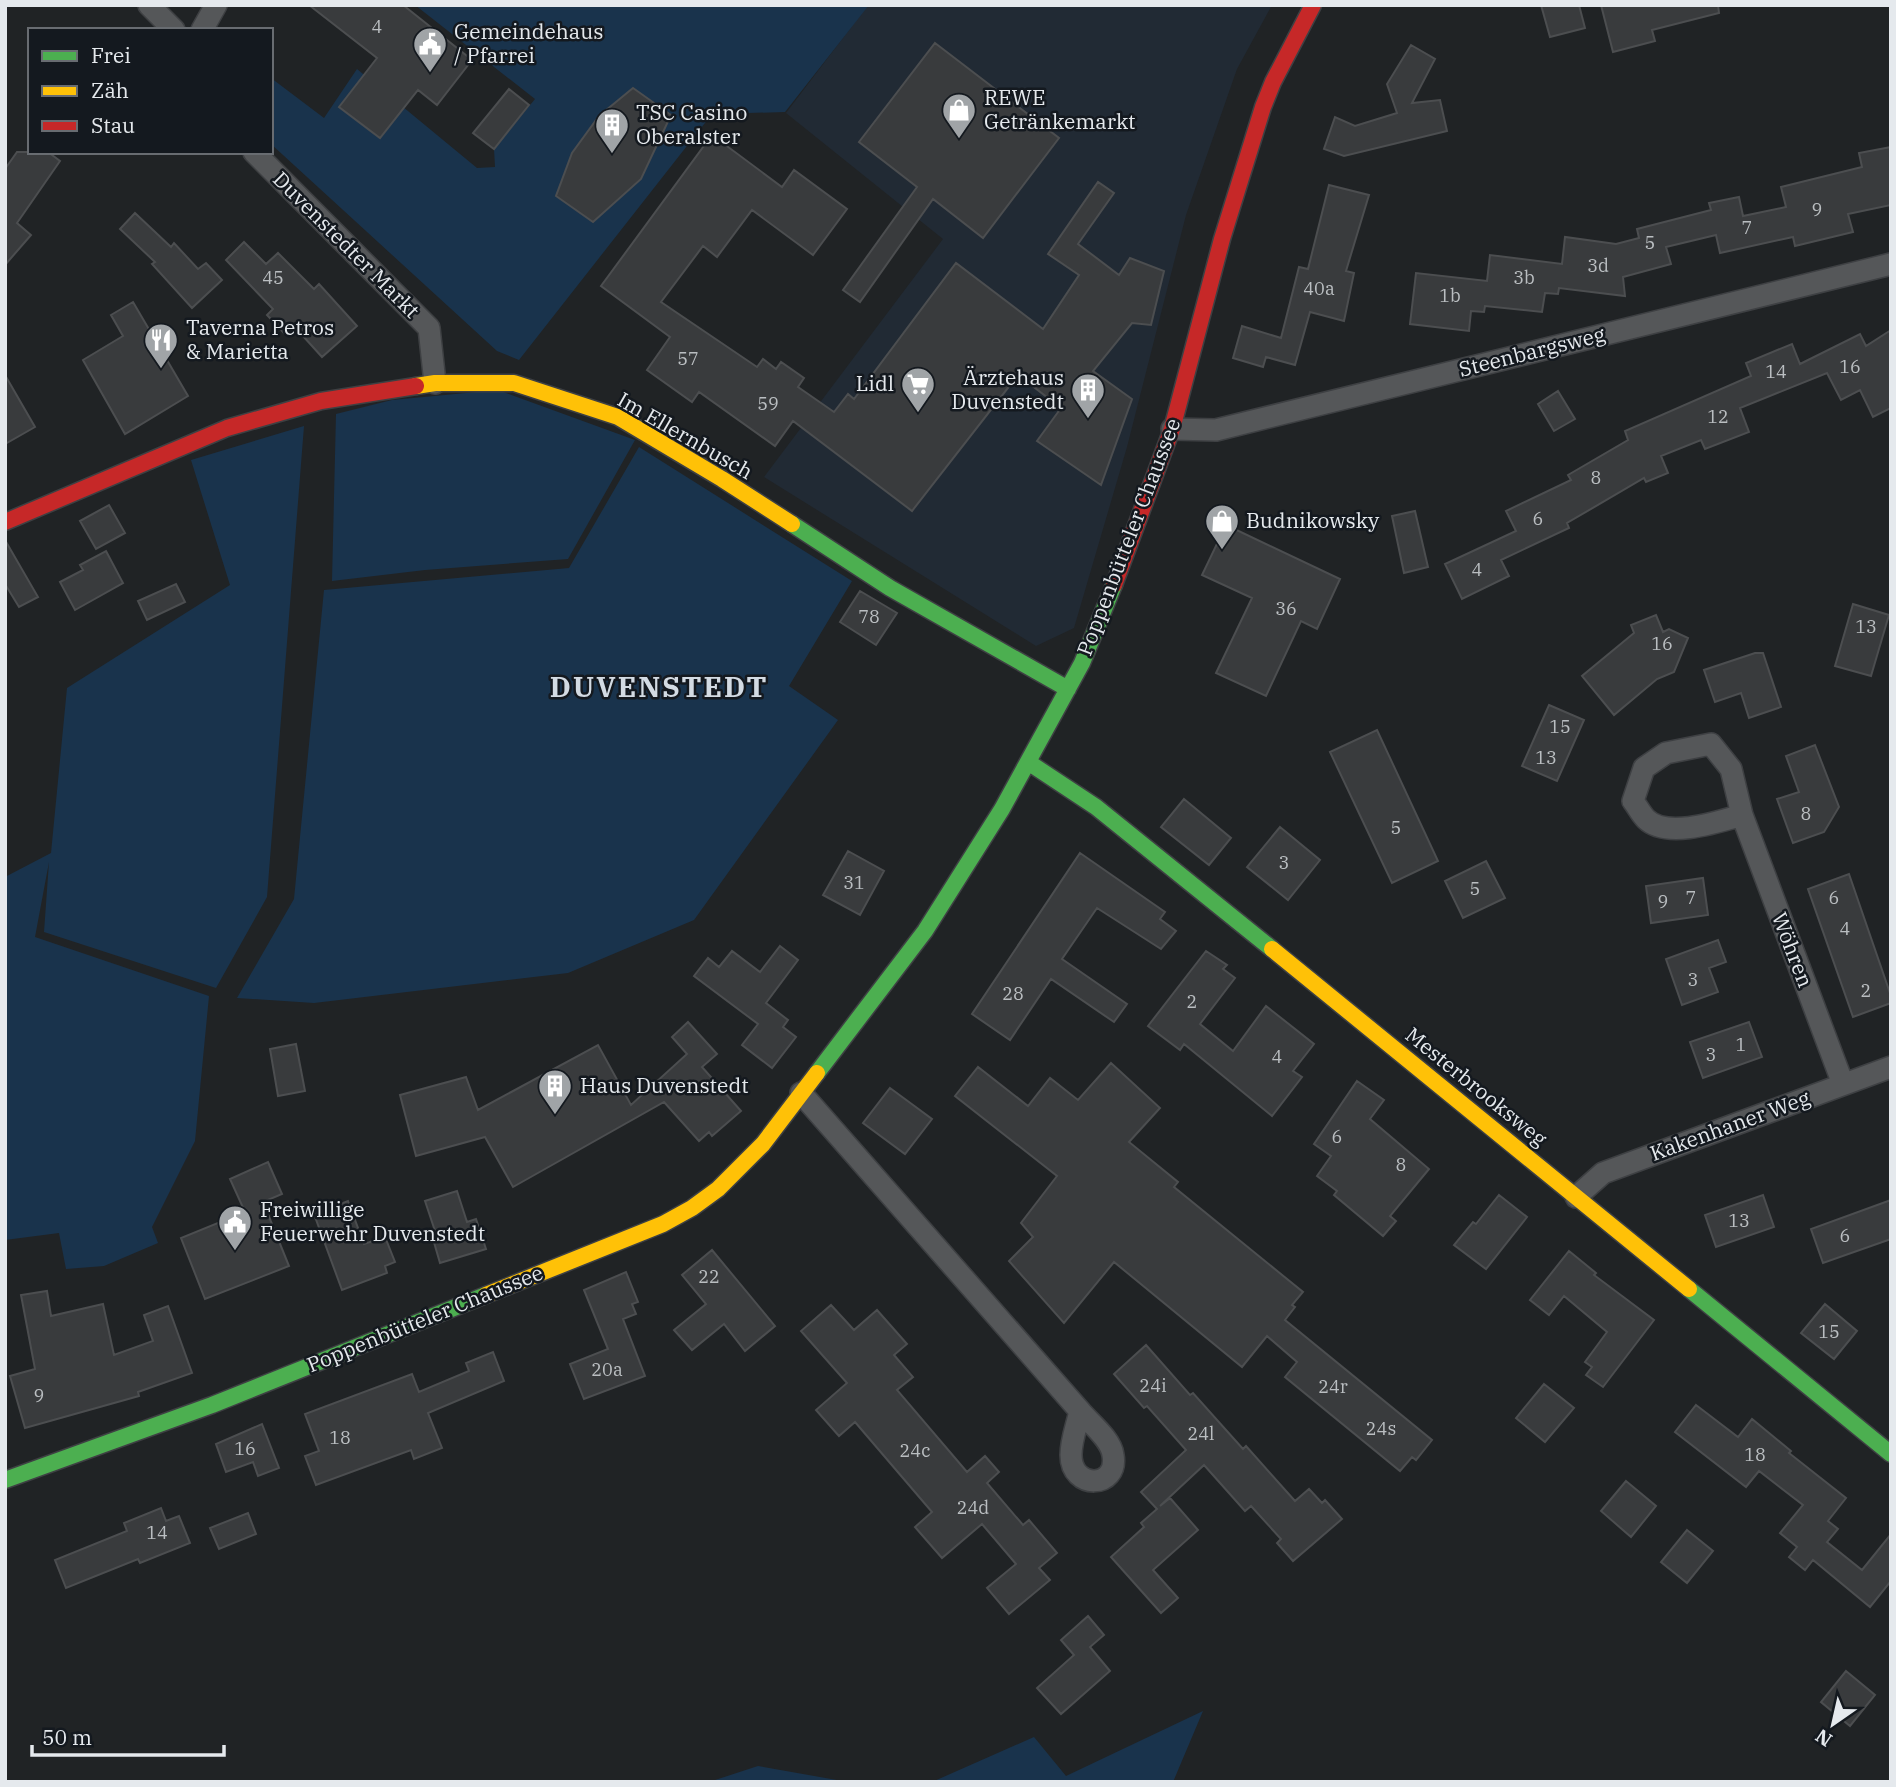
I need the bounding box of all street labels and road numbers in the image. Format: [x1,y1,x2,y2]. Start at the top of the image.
street label: Duvenstedter Markt [267,165,426,324]
street label: Steenbargsweg [1456,319,1608,383]
street label: Im Ellernbusch [613,385,758,485]
street label: Poppenbütteler Chaussee [1070,414,1186,659]
street label: Wöhren [1766,908,1820,991]
street label: Mesterbrooksweg [1400,1020,1554,1152]
street label: Kakenhaner Weg [1646,1083,1814,1167]
street label: Poppenbütteler Chaussee [302,1258,547,1378]

